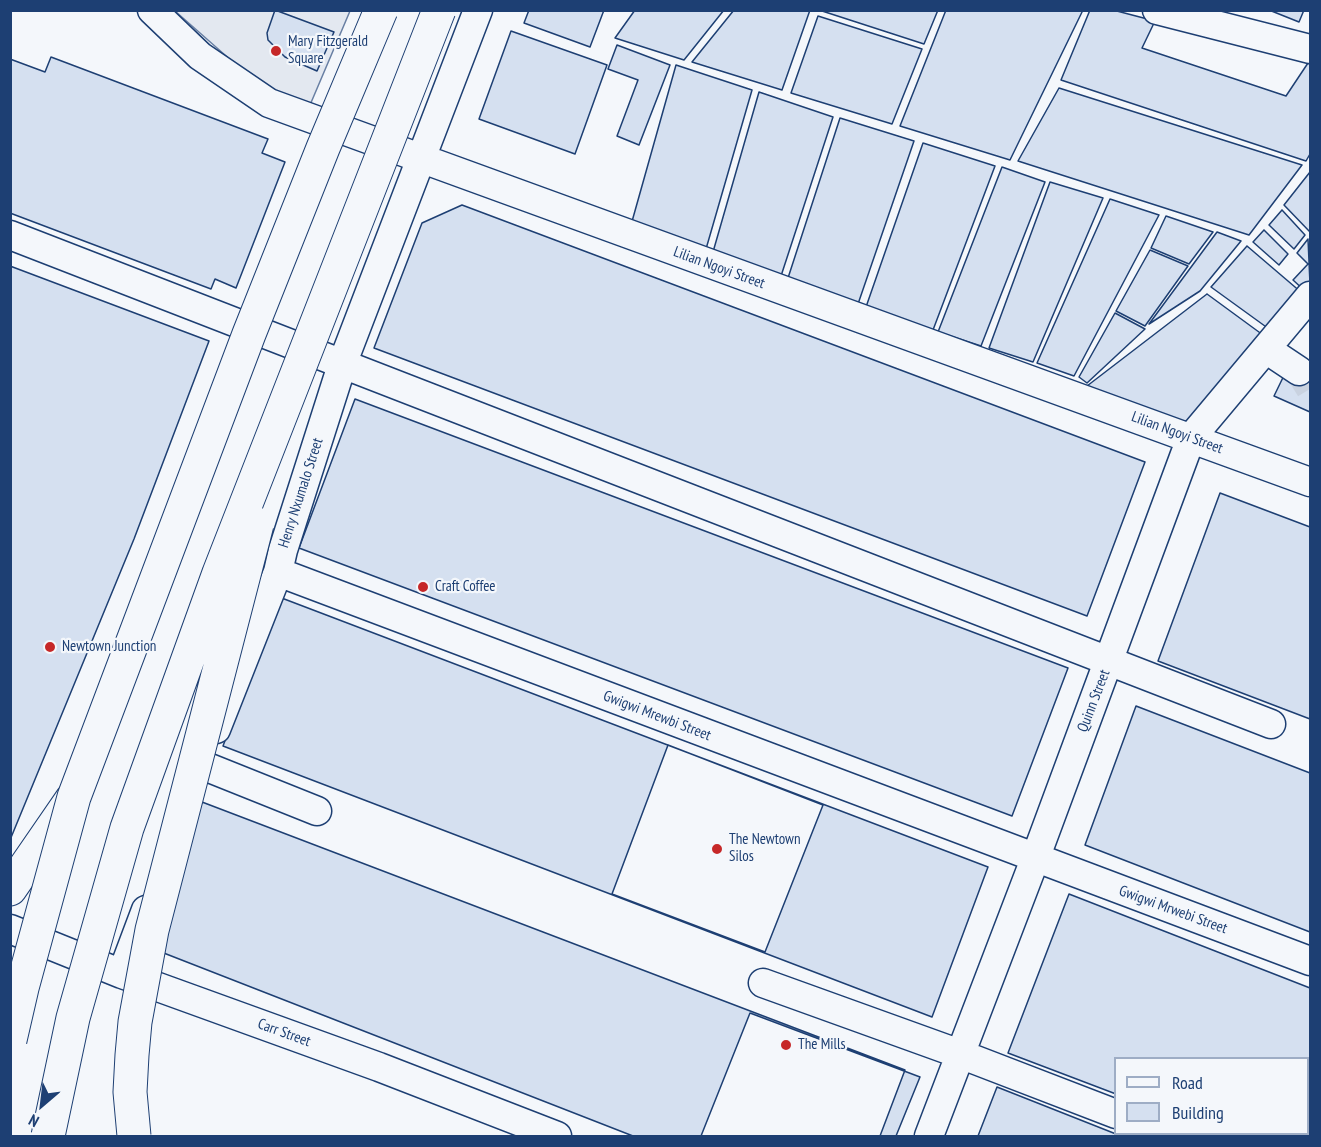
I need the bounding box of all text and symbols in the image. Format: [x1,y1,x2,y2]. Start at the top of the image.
place label: Mary Fitzgerald Square [288,33,368,68]
marker: Mary Fitzgerald Square [269,44,283,58]
street label: Lilian Ngoyi Street [671,243,767,293]
street label: Lilian Ngoyi Street [1129,408,1225,458]
street label: Henry Nxumalo Street [275,436,327,550]
place label: Craft Coffee [435,578,495,596]
marker: Craft Coffee [416,580,430,594]
place label: Newtown Junction [62,638,156,656]
marker: Newtown Junction [43,640,57,654]
street label: Quinn Street [1074,667,1114,735]
street label: Gwigwi Mrewbi Street [601,687,713,745]
place label: The Newtown Silos [729,831,800,866]
marker: The Newtown Silos [710,842,724,856]
street label: Gwigwi Mrwebi Street [1116,882,1230,938]
street label: Carr Street [255,1015,313,1051]
place label: The Mills [798,1036,846,1054]
marker: The Mills [779,1038,793,1052]
legend [1114,1057,1309,1135]
text: Road [1172,1071,1203,1094]
north arrow [12,1075,72,1135]
text: Building [1172,1101,1224,1124]
text: N [25,1110,42,1132]

